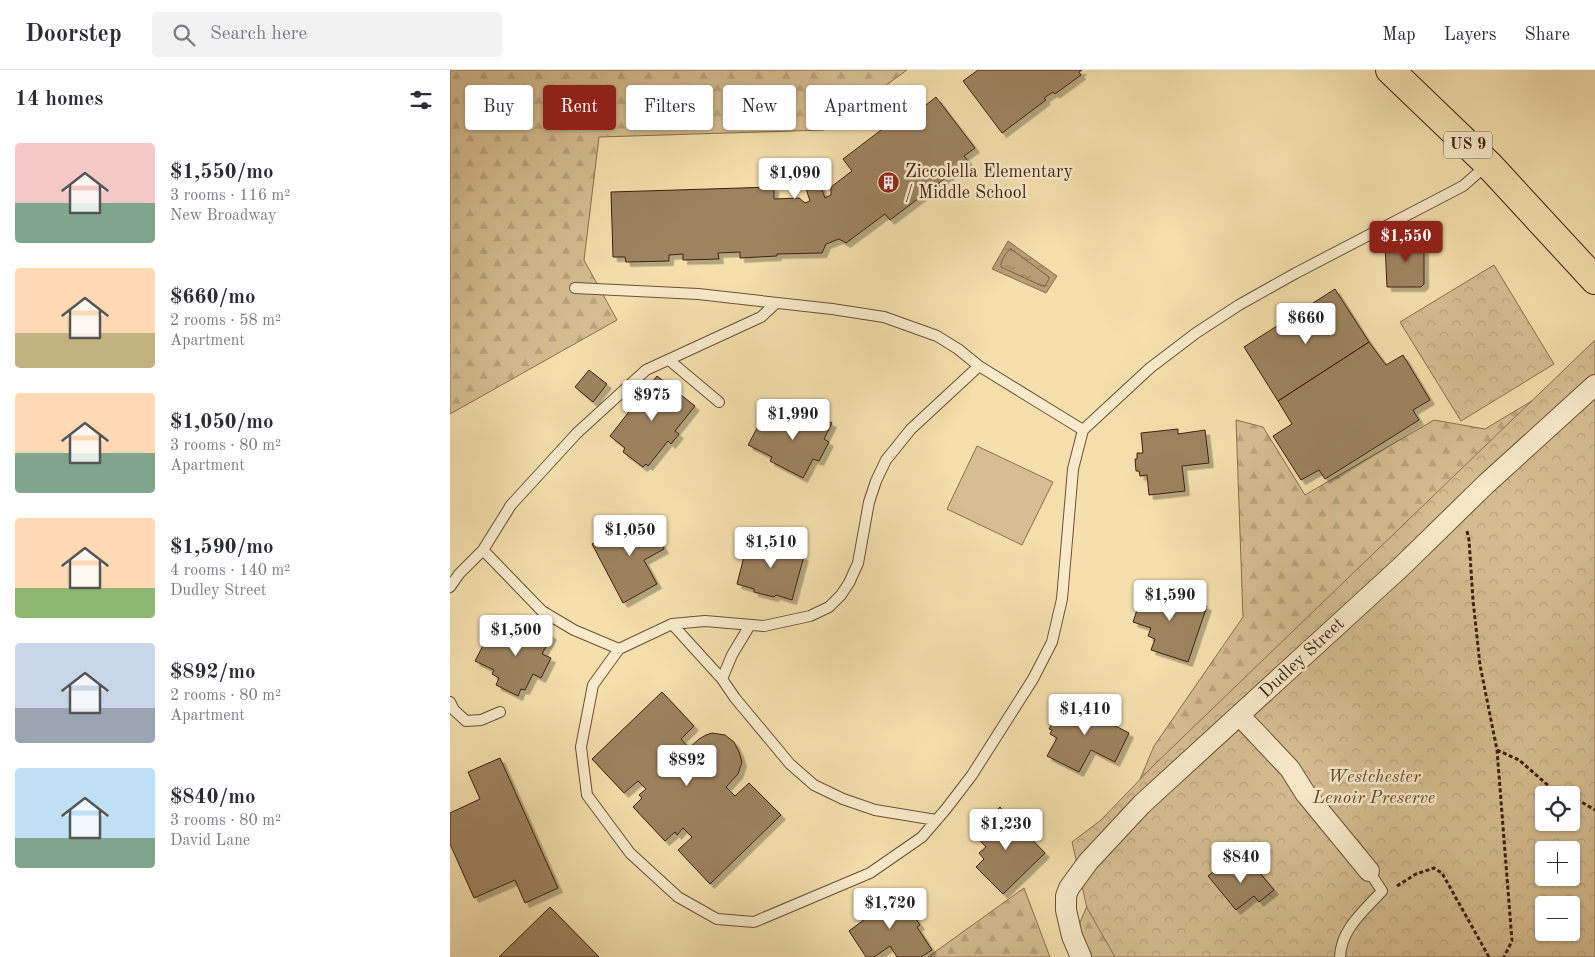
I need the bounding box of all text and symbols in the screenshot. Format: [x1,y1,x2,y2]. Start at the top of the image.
search box [152,12,502,57]
icon: search [170,21,198,49]
text: Doorstep [25,23,122,47]
text: Search here [210,25,307,44]
text: Map [1382,26,1416,44]
text: Layers [1444,26,1496,44]
text: Share [1524,26,1570,44]
chip: Buy [465,85,533,130]
chip: Rent [543,85,616,130]
chip: Filters [626,85,713,130]
chip: New [723,85,796,130]
chip: Apartment [806,85,926,130]
icon: filters [407,86,435,114]
text: 14 homes [15,89,103,110]
road number: US 9 [1444,132,1492,158]
pin: $1,090 [754,158,836,200]
text: $1,550/mo [170,162,274,183]
icon: home [55,163,115,223]
place label: Ziccolella Elementary / Middle School [905,163,1073,202]
text: $1,090 [770,166,820,182]
building icon: Ziccolella Elementary / Middle School [877,170,901,194]
text: 3 rooms · 116 m² [170,188,290,204]
text: New Broadway [170,208,276,224]
pin: $1,550 [1365,220,1447,263]
text: $1,550 [1381,229,1431,245]
text: $660/mo [170,287,256,308]
icon: home [55,288,115,348]
pin: $660 [1276,302,1336,345]
text: $660 [1287,311,1325,327]
text: 2 rooms · 58 m² [170,313,281,329]
text: Apartment [170,333,245,349]
pin: $975 [622,380,682,422]
text: $975 [633,388,671,404]
pin: $1,990 [752,398,834,441]
text: $1,990 [768,407,818,423]
text: $1,050/mo [170,412,274,433]
icon: home [55,413,115,473]
text: 3 rooms · 80 m² [170,438,281,454]
text: Apartment [170,458,245,474]
pin: $1,050 [589,514,671,557]
text: $1,050 [605,523,655,539]
pin: $1,510 [730,526,812,569]
text: $1,510 [746,535,796,551]
text: $1,590/mo [170,537,274,558]
icon: home [55,538,115,598]
text: 4 rooms · 140 m² [170,563,290,579]
pin: $1,590 [1129,580,1211,622]
text: Dudley Street [170,583,266,599]
text: $1,590 [1145,588,1195,604]
pin: $1,500 [475,614,557,657]
street label: Dudley Street [1256,614,1348,702]
text: $1,500 [491,623,541,639]
text: $892/mo [170,662,256,683]
icon: home [55,663,115,723]
text: 2 rooms · 80 m² [170,688,281,704]
pin: $1,410 [1044,694,1126,736]
text: $1,410 [1060,702,1110,718]
text: Apartment [170,708,245,724]
pin: $892 [657,744,717,787]
text: $892 [668,753,706,769]
park label: Westchester Lenoir Preserve [1312,768,1435,807]
map controls [1535,786,1580,941]
button: locate [1535,786,1580,831]
text: $840/mo [170,787,256,808]
icon: home [55,788,115,848]
pin: $1,230 [965,808,1047,851]
text: 3 rooms · 80 m² [170,813,281,829]
text: $1,230 [981,817,1031,833]
text: David Lane [170,833,250,849]
button: + [1535,841,1580,886]
pin: $840 [1211,842,1271,884]
text: $840 [1222,850,1260,866]
pin: $1,720 [849,888,931,930]
text: $1,720 [865,896,915,912]
button: − [1535,896,1580,941]

